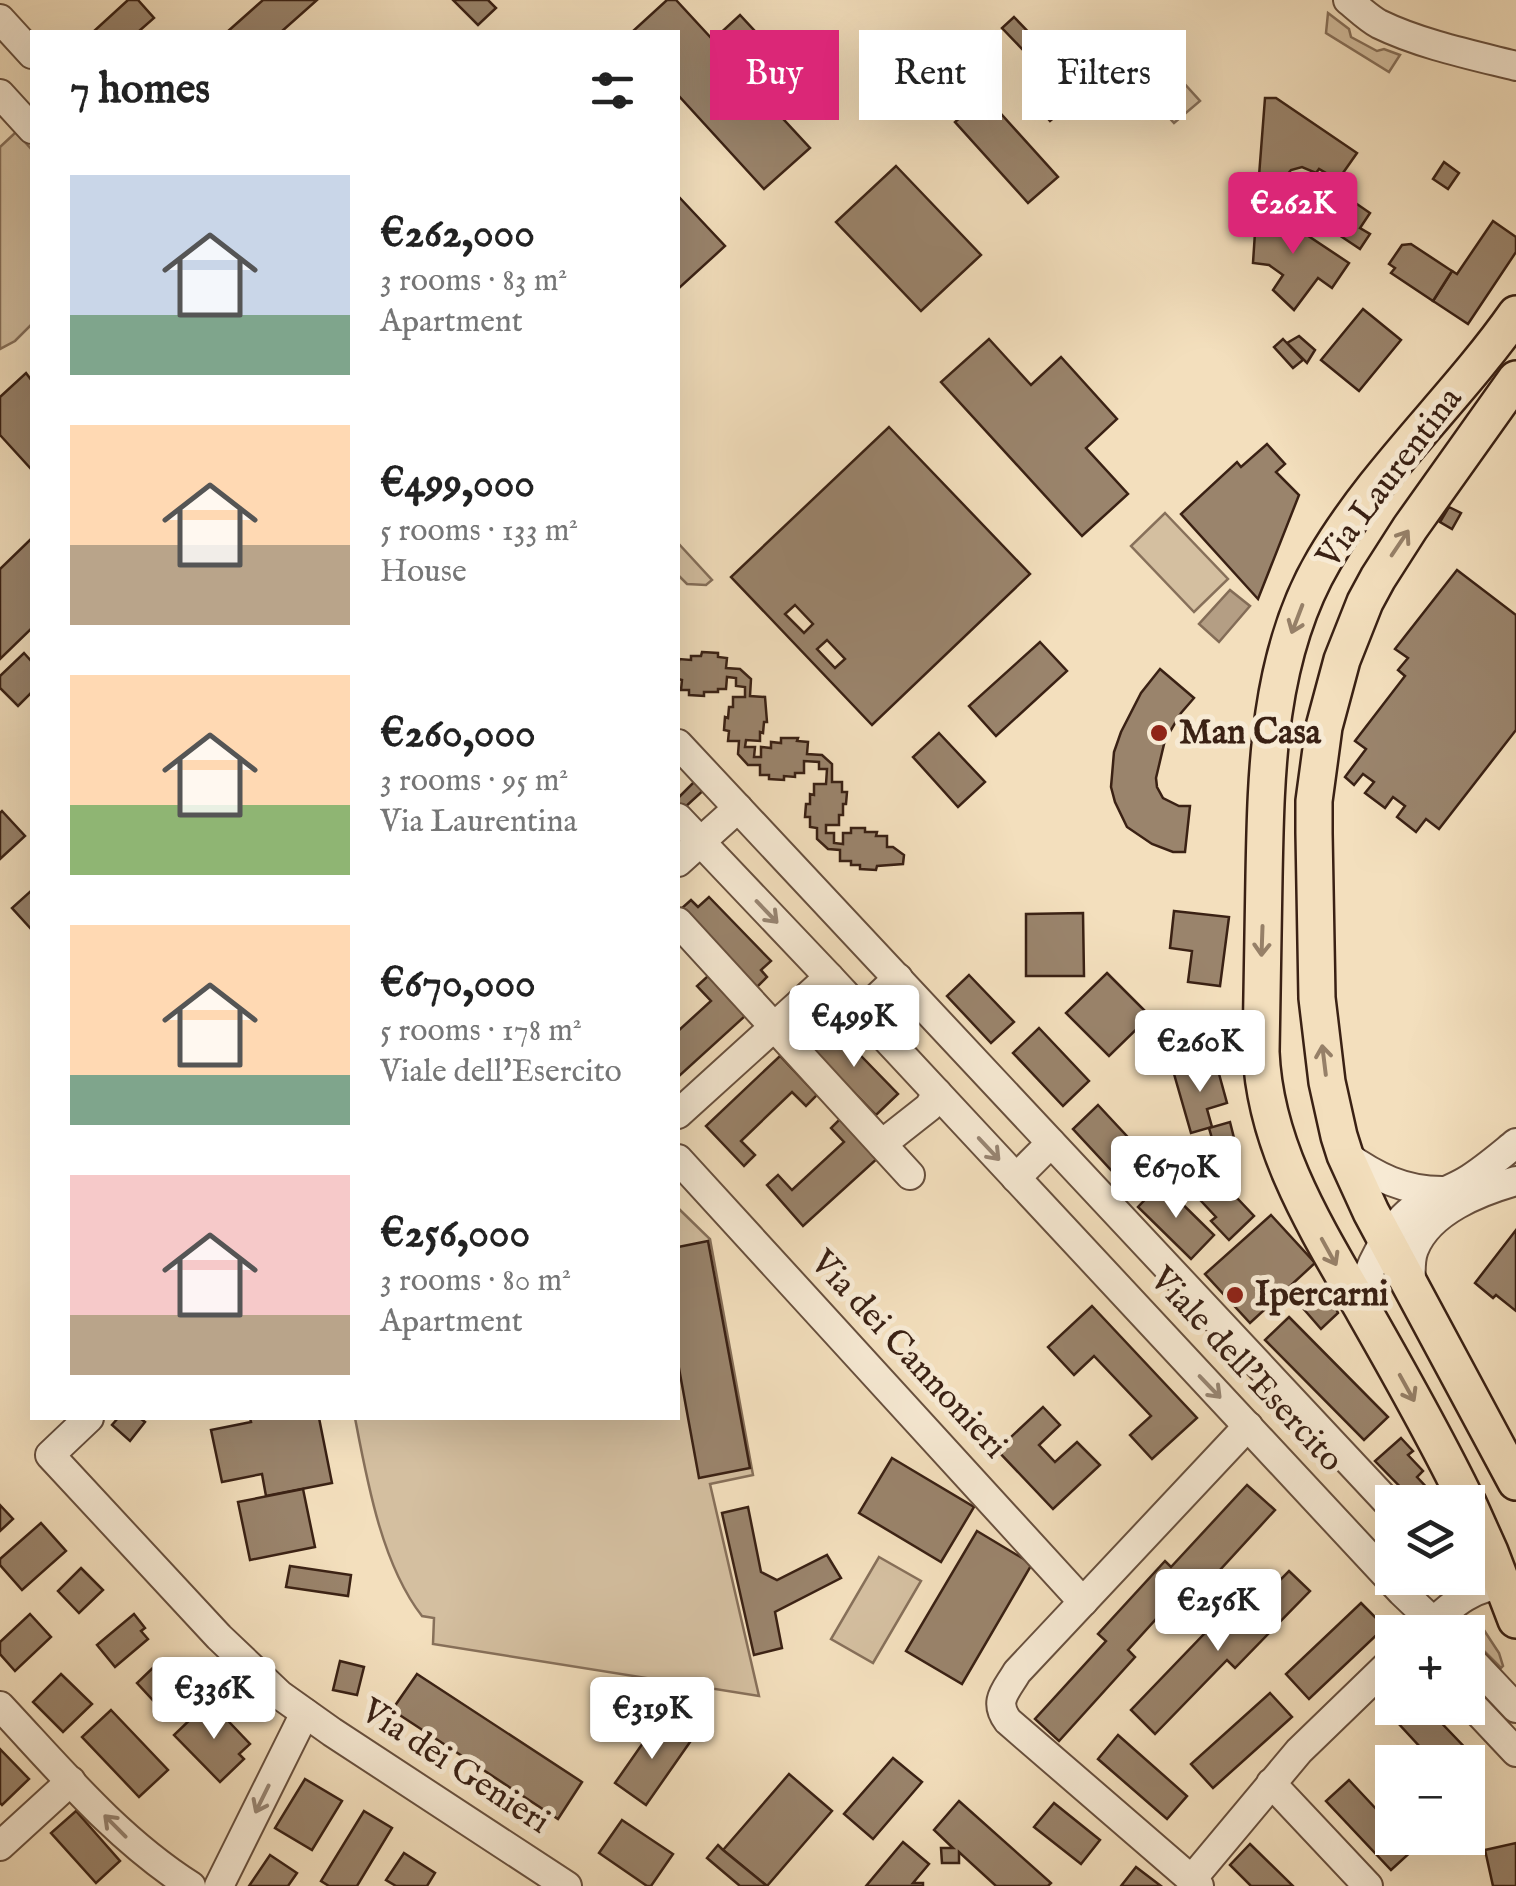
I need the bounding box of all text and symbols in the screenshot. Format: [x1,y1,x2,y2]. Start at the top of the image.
chip: Buy [710,30,839,120]
chip: Rent [859,30,1002,120]
chip: Filters [1022,30,1186,120]
icon: filters [585,63,640,118]
text: 7 homes [70,64,210,117]
pin: €262K [1223,172,1363,257]
text: €262K [1250,184,1336,225]
text: €262,000 [380,208,535,261]
icon: home [150,215,270,335]
text: 3 rooms · 83 m² [380,261,567,302]
text: Apartment [380,302,523,343]
street label: Via Laurentina [1306,378,1473,579]
text: €499,000 [380,458,535,511]
icon: home [150,465,270,585]
text: 5 rooms · 133 m² [380,511,578,552]
one-way arrow [1389,529,1410,557]
text: House [380,552,467,593]
one-way arrow [1287,603,1305,634]
text: €260,000 [380,708,536,761]
place label: Man Casa [1179,711,1322,756]
icon: home [150,715,270,835]
marker: Man Casa [1148,722,1170,744]
text: 3 rooms · 95 m² [380,761,568,802]
text: Via Laurentina [380,802,577,843]
one-way arrow [755,899,778,924]
one-way arrow [1253,924,1272,956]
text: €670,000 [380,958,536,1011]
icon: home [150,965,270,1085]
pin: €499K [784,985,924,1070]
text: €499K [811,997,897,1038]
pin: €260K [1130,1010,1270,1095]
text: 5 rooms · 178 m² [380,1011,582,1052]
text: €260K [1157,1022,1243,1063]
one-way arrow [1314,1045,1333,1077]
text: Viale dell'Esercito [380,1052,622,1093]
one-way arrow [977,1136,1000,1161]
pin: €670K [1106,1136,1246,1221]
text: €670K [1133,1148,1219,1189]
text: €256,000 [380,1208,530,1261]
icon: home [150,1215,270,1335]
one-way arrow [1320,1237,1339,1267]
street label: Via dei Cannonieri [799,1241,1016,1469]
street label: Viale dell'Esercito [1139,1257,1353,1482]
text: 3 rooms · 80 m² [380,1261,571,1302]
place label: Ipercarni [1255,1273,1389,1318]
marker: Ipercarni [1224,1284,1246,1306]
text: Apartment [380,1302,523,1343]
one-way arrow [1398,1373,1418,1402]
one-way arrow [1198,1374,1221,1399]
map controls [1375,1485,1485,1855]
button: layers [1375,1485,1485,1595]
pin: €256K [1148,1569,1288,1654]
text: €256K [1177,1581,1259,1622]
button: + [1375,1615,1485,1725]
pin: €336K [144,1657,284,1742]
text: €336K [174,1669,254,1710]
pin: €319K [582,1677,722,1762]
street label: Via dei Genieri [351,1689,558,1845]
text: €319K [612,1689,692,1730]
button: − [1375,1745,1485,1855]
one-way arrow [252,1784,271,1814]
one-way arrow [103,1814,127,1838]

